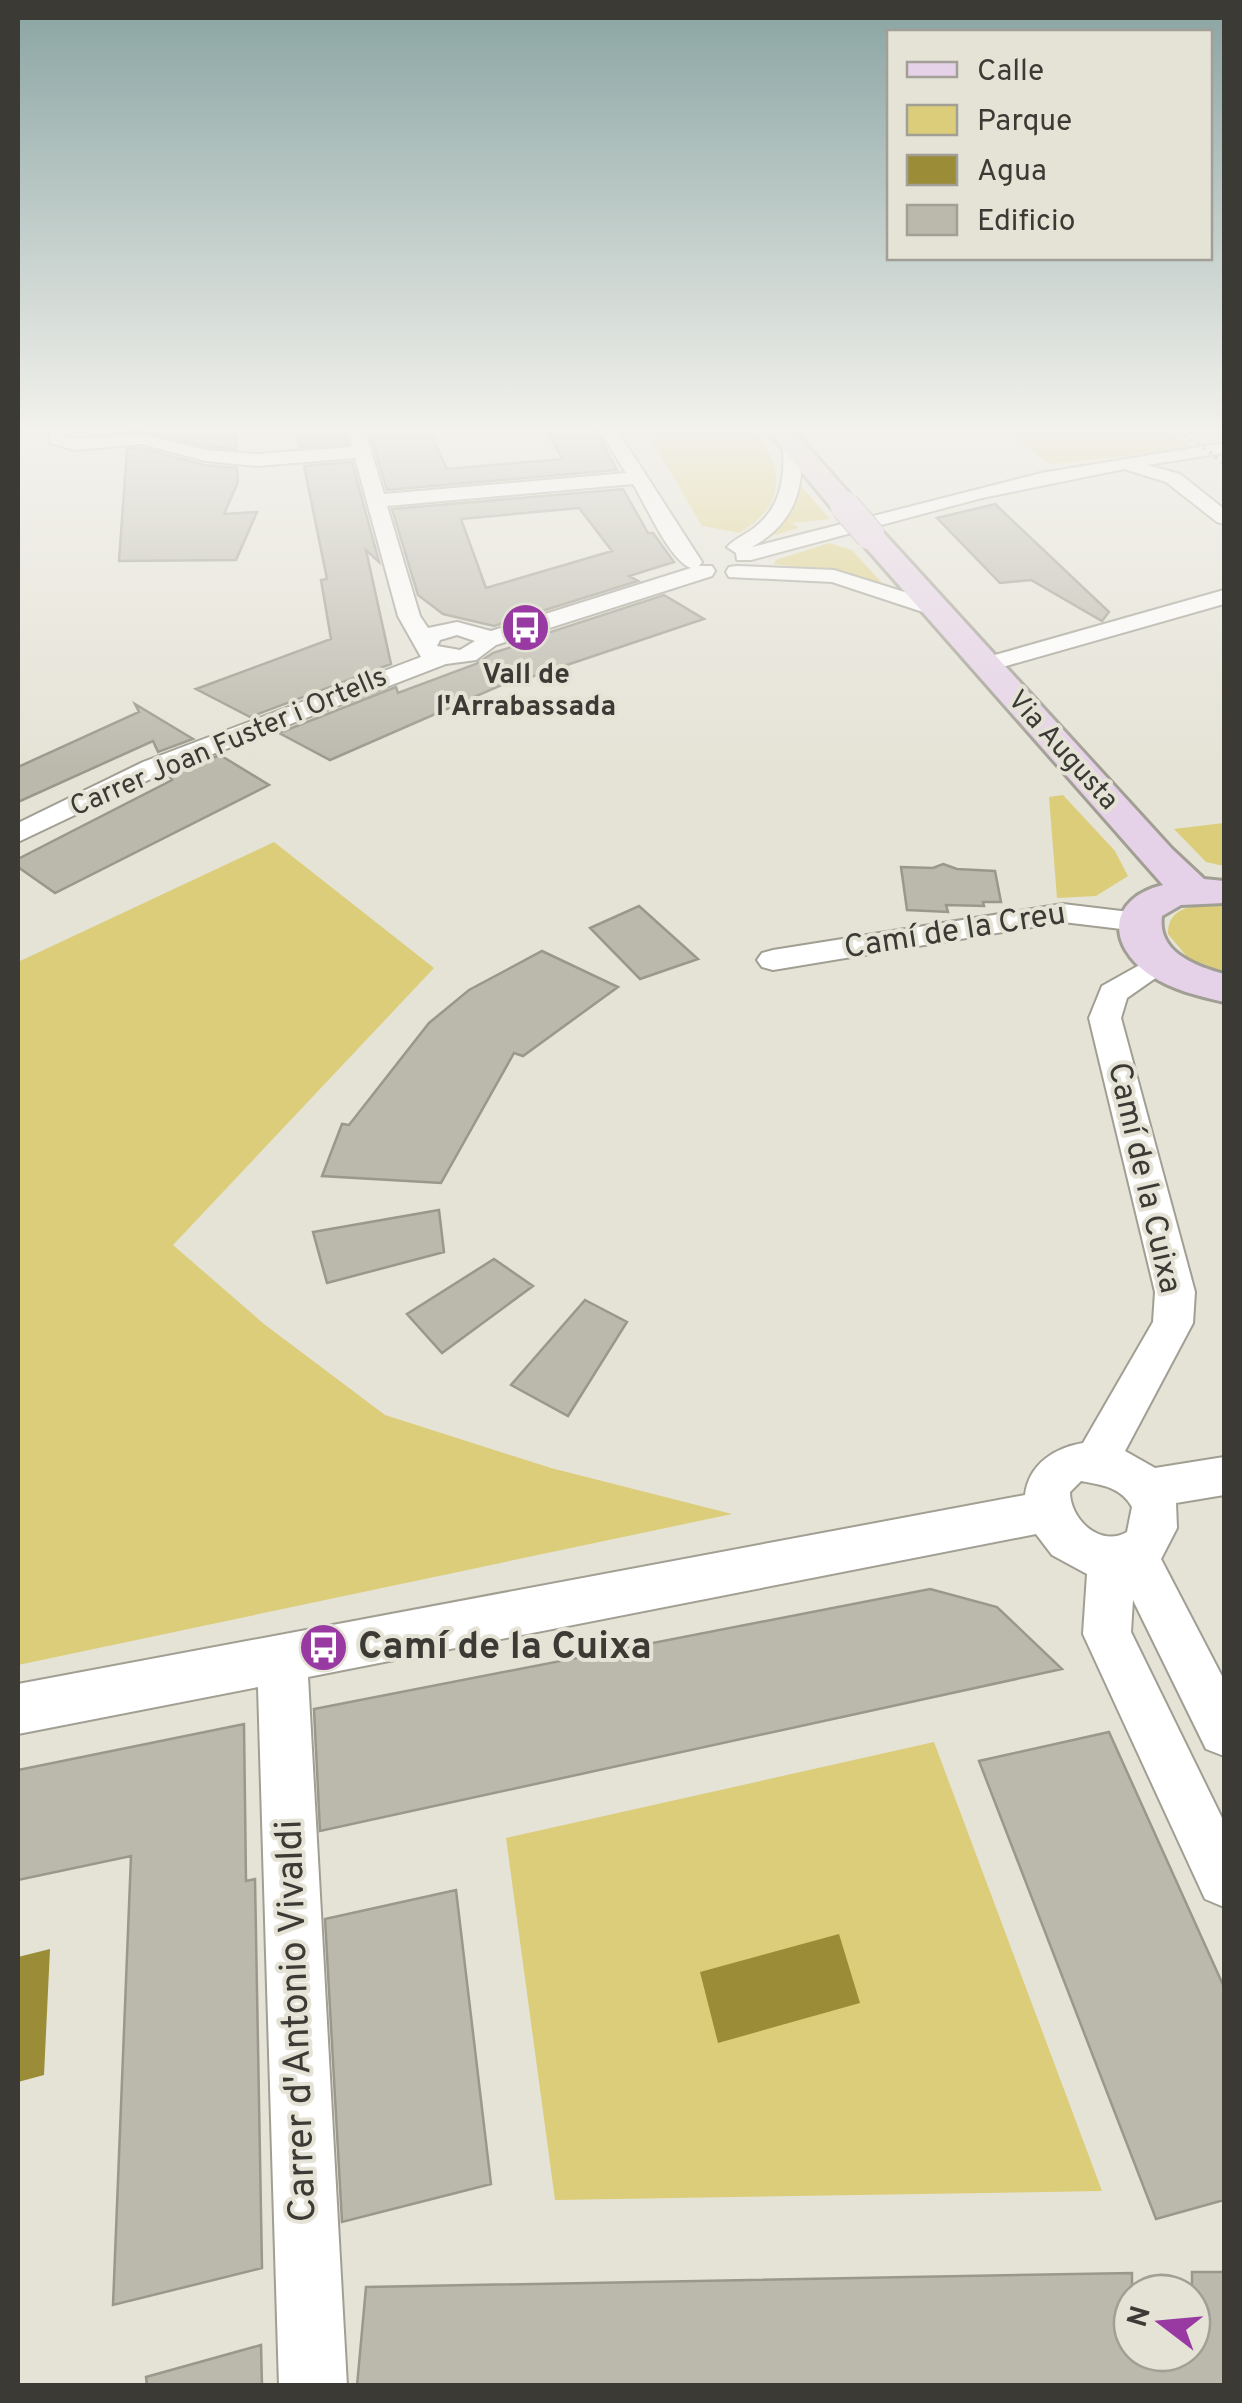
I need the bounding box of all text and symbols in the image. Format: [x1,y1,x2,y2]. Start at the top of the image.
legend [887,30,1212,260]
text: Calle [977,54,1044,91]
text: Parque [977,104,1072,141]
text: Agua [977,154,1047,191]
text: Edificio [977,204,1075,241]
bus stop icon: Vall de l'Arrabassada [500,602,552,654]
place label: Vall de l'Arrabassada [436,658,616,726]
street label: Carrer Joan Fuster i Ortells [65,660,393,826]
street label: Via Augusta [999,683,1125,819]
street label: Camí de la Creu [841,895,1069,969]
street label: Camí de la Cuixa [1097,1059,1189,1297]
bus stop icon: Camí de la Cuixa [297,1622,349,1674]
place label: Camí de la Cuixa [358,1624,652,1673]
street label: Carrer d'Antonio Vivaldi [266,1819,330,2223]
north arrow [1112,2273,1212,2373]
text: N [1121,2302,1161,2332]

